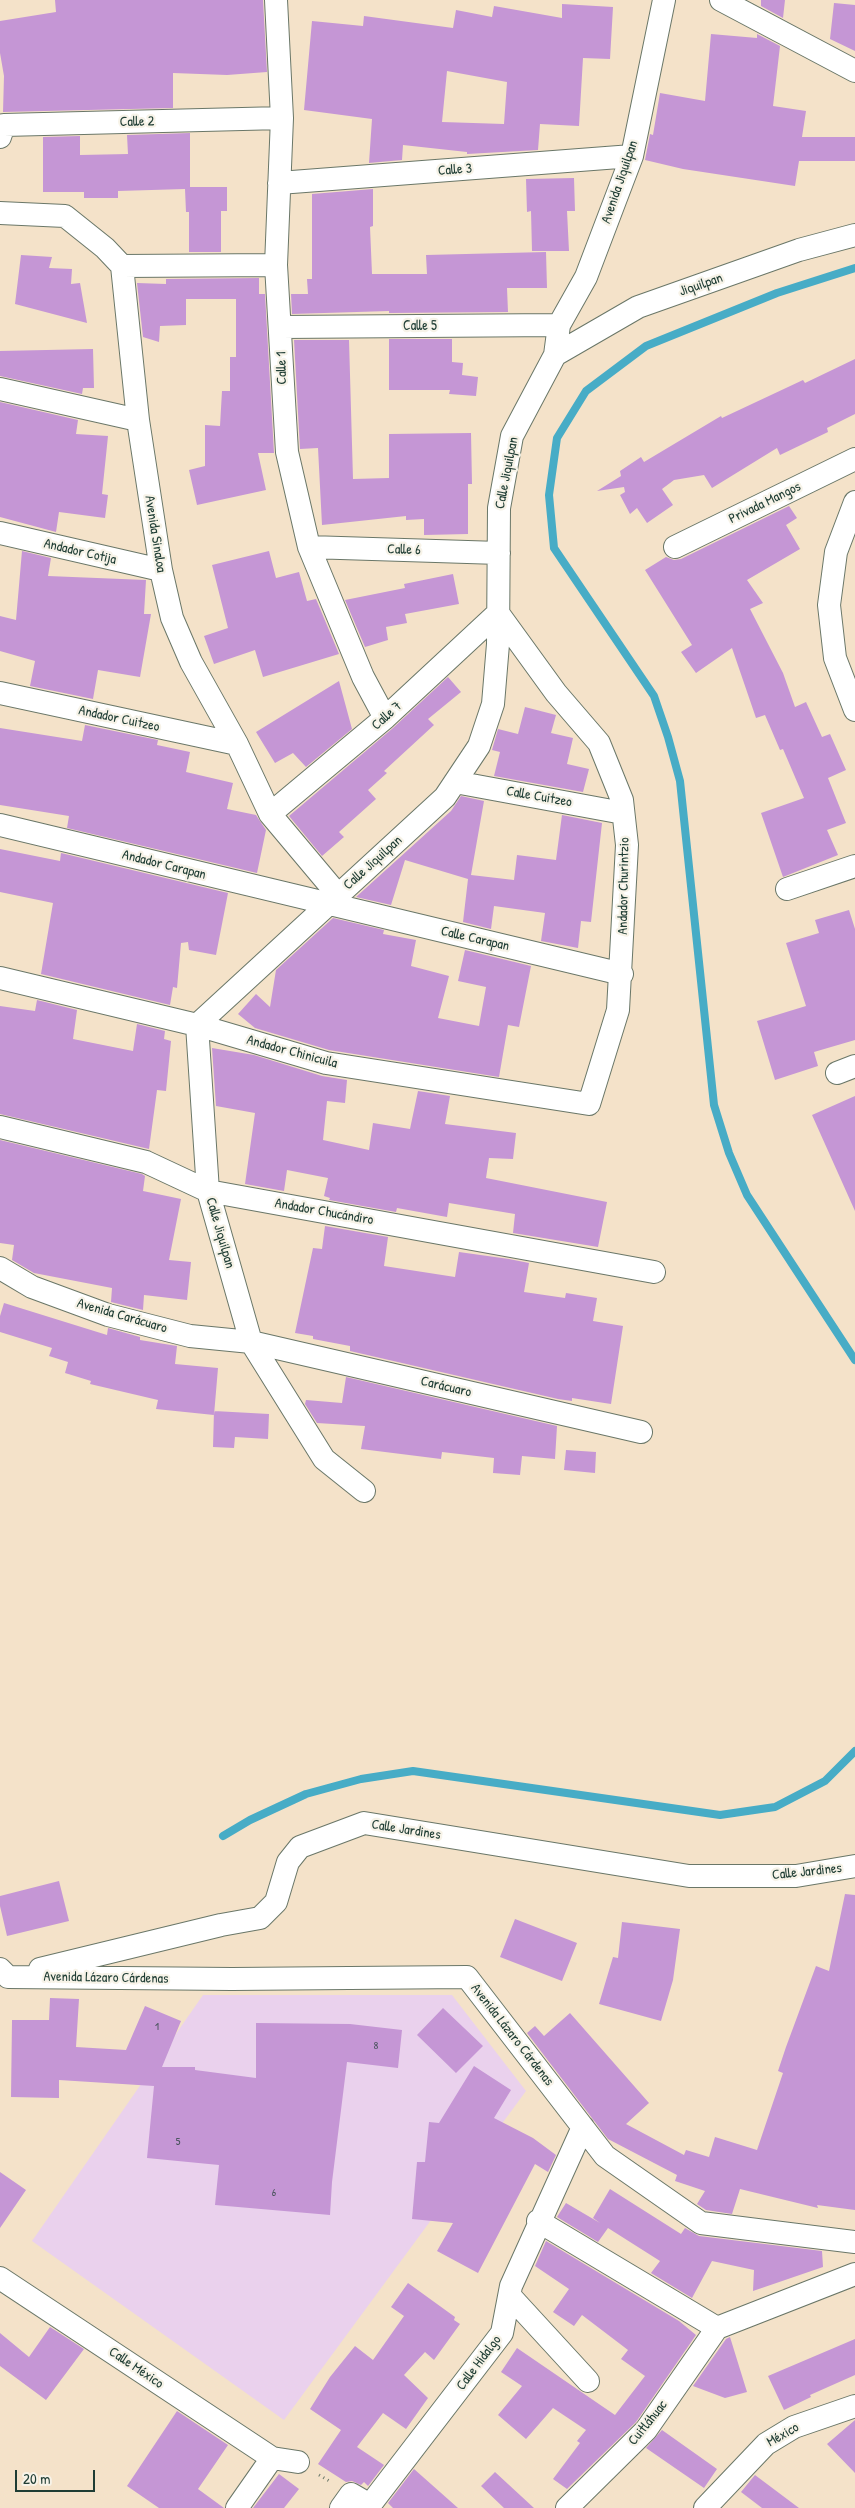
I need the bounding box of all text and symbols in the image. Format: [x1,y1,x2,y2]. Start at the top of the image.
street label: Calle 2 [120,113,154,131]
street label: Avenida Jiquilpan [598,138,642,226]
street label: Calle 3 [437,160,473,180]
street label: Jiquilpan [677,270,725,300]
street label: Calle 5 [403,318,437,334]
street label: Calle 1 [273,351,291,385]
street label: Calle Jiquilpan [492,436,522,510]
street label: Privada Mangos [726,478,804,528]
street label: Avenida Sinaloa [141,494,169,574]
street label: Andador Cotija [42,536,118,568]
street label: Calle 6 [387,541,421,559]
street label: Calle 7 [368,698,406,734]
street label: Andador Cuitzeo [77,702,161,736]
street label: Calle Cuitzeo [505,783,573,811]
street label: Calle Jiquilpan [340,832,406,894]
street label: Andador Churintzio [615,837,633,935]
street label: Andador Carapan [120,846,208,884]
street label: Calle Carapan [439,923,511,955]
street label: Andador Chinicuila [245,1032,339,1072]
street label: Andador Chucándiro [273,1195,375,1229]
street label: Calle Jiquilpan [202,1196,238,1270]
street label: Avenida Carácuaro [75,1295,169,1337]
street label: Carácuaro [419,1373,473,1401]
street label: Calle Jardines [370,1816,442,1844]
street label: Calle Jardines [771,1860,843,1884]
street label: Avenida Lázaro Cárdenas [43,1969,169,1987]
street label: Avenida Lázaro Cárdenas [467,1981,557,2089]
house number: 1 [155,2020,159,2034]
house number: 8 [374,2039,378,2053]
house number: 5 [176,2135,180,2149]
house number: 6 [272,2186,276,2200]
street label: Calle Hidalgo [453,2332,505,2394]
street label: Calle México [105,2344,167,2392]
street label: Cuitláhuac [625,2397,671,2449]
street label: México [764,2419,802,2451]
scale bar [18,2460,98,2492]
text: 20 m [23,2468,50,2489]

